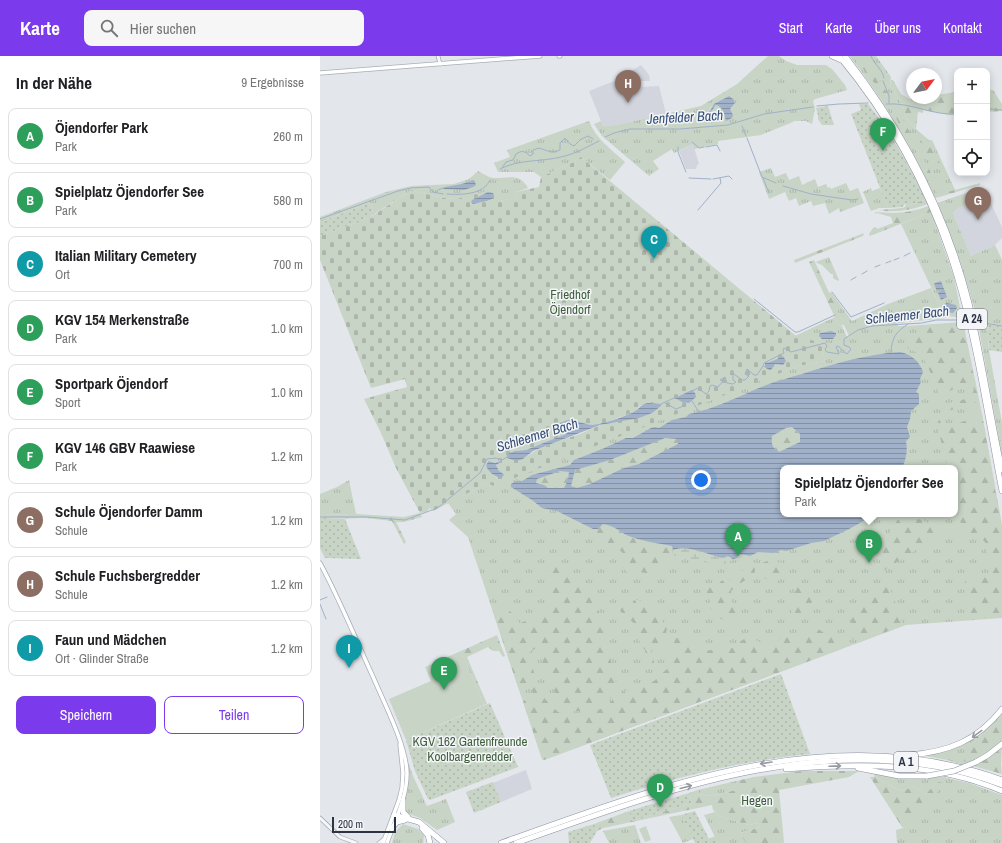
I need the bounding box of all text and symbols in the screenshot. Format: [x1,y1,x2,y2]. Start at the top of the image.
search box [84,10,364,46]
text: Karte [20,15,60,41]
icon: search [98,17,120,39]
text: Hier suchen [130,18,196,39]
text: Start [779,19,803,37]
text: Karte [825,19,852,37]
text: Über uns [874,19,921,37]
text: Kontakt [943,19,982,37]
north arrow [906,68,942,104]
map controls [954,68,990,176]
button: + [954,68,990,104]
pin: H [615,70,641,103]
text: In der Nähe [16,71,92,94]
text: 9 Ergebnisse [241,74,304,91]
button: − [954,104,990,140]
water label: Jenfelder Bach [645,106,724,128]
text: Öjendorfer Park [55,117,148,138]
pin: F [870,118,896,151]
text: A [26,128,34,145]
text: 260 m [273,128,303,145]
text: Park [55,138,77,155]
button: locate [954,140,990,176]
text: Spielplatz Öjendorfer See [55,181,204,202]
pin: G [965,187,991,220]
text: B [26,192,34,209]
text: 580 m [273,192,303,209]
text: Park [55,202,77,219]
pin: C [641,226,667,259]
text: Italian Military Cemetery [55,245,197,266]
text: C [26,256,34,273]
text: 700 m [273,256,303,273]
text: Ort [55,266,70,283]
park label: Friedhof Öjendorf [550,286,590,318]
water label: Schleemer Bach [864,302,950,328]
text: KGV 154 Merkenstraße [55,309,189,330]
road number: A 24 [957,309,987,329]
text: D [26,320,34,337]
text: 1.0 km [271,320,303,337]
text: Park [55,330,77,347]
text: Sportpark Öjendorf [55,373,168,394]
text: E [26,384,34,401]
text: 1.0 km [271,384,303,401]
text: Sport [55,394,80,411]
water label: Schleemer Bach [494,414,580,456]
text: KGV 146 GBV Raawiese [55,437,195,458]
text: F [27,448,33,465]
text: 1.2 km [271,448,303,465]
text: Park [55,458,77,475]
popup [780,465,958,517]
your location [691,470,711,490]
text: Spielplatz Öjendorfer See [794,472,944,493]
text: Park [794,493,816,510]
text: Schule Öjendorfer Damm [55,501,203,522]
text: G [26,512,34,529]
text: 1.2 km [271,512,303,529]
text: Schule [55,522,88,539]
pin: A [725,523,751,556]
pin: B [856,530,882,563]
text: Schule Fuchsbergredder [55,565,200,586]
text: H [26,576,34,593]
text: 1.2 km [271,576,303,593]
text: Schule [55,586,88,603]
text: Faun und Mädchen [55,629,166,650]
pin: I [336,635,362,668]
text: I [29,640,31,657]
text: 1.2 km [271,640,303,657]
text: Ort · Glinder Straße [55,650,149,667]
pin: E [431,657,457,690]
button: Speichern [16,696,156,734]
button: Teilen [164,696,304,734]
one-way arrow [971,730,982,738]
park label: KGV 162 Gartenfreunde Koolbargenredder [413,733,528,765]
road number: A 1 [894,752,918,772]
one-way arrow [760,759,773,767]
one-way arrow [828,762,841,770]
pin: D [647,774,673,807]
one-way arrow [679,783,692,791]
park label: Hegen [741,792,773,809]
scale bar [332,815,396,834]
text: 200 m [338,817,363,831]

